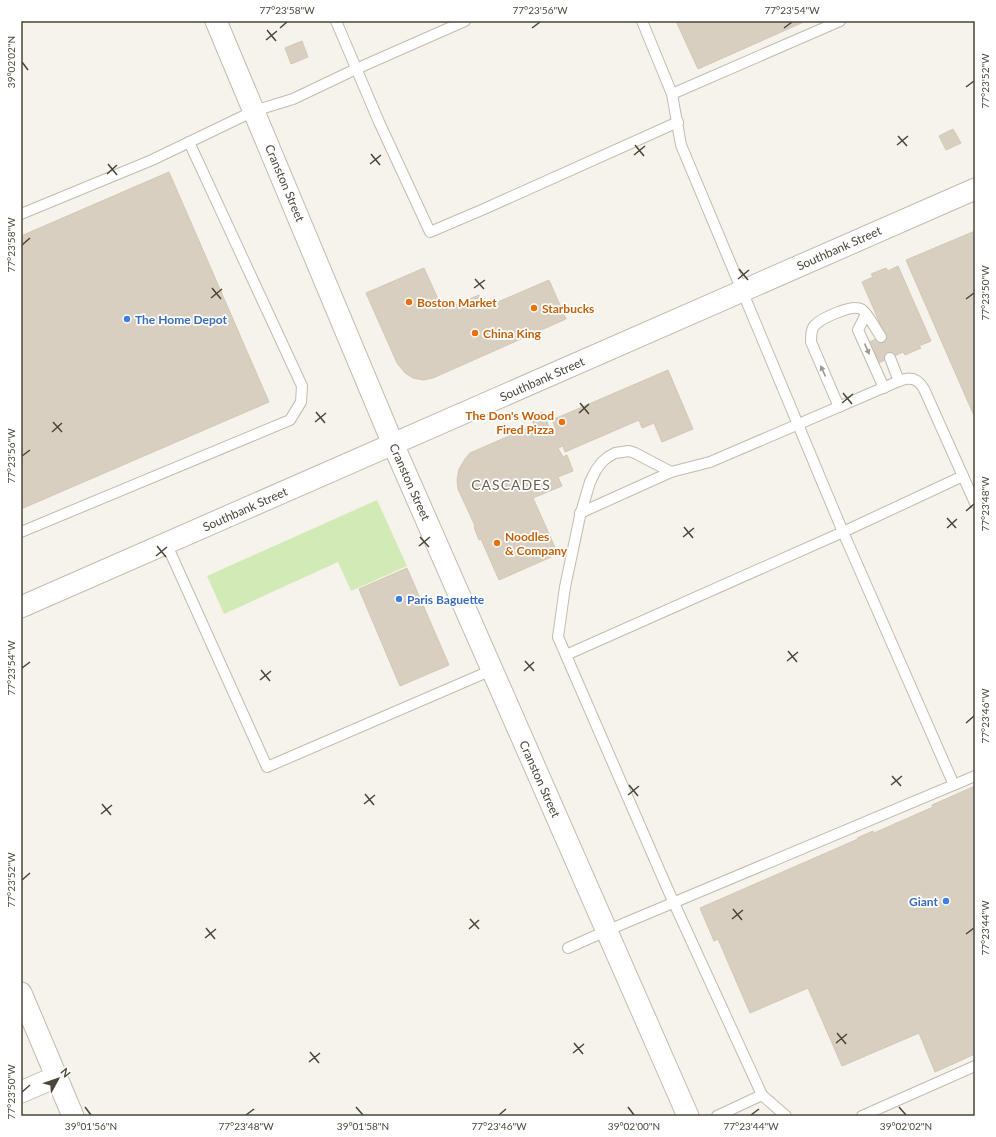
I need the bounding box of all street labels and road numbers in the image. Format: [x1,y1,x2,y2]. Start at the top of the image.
street label: Cranston Street [262,142,308,225]
street label: Southbank Street [794,222,884,273]
street label: Southbank Street [497,353,587,404]
street label: Cranston Street [386,441,434,523]
street label: Southbank Street [200,483,290,534]
street label: Cranston Street [516,738,564,820]

